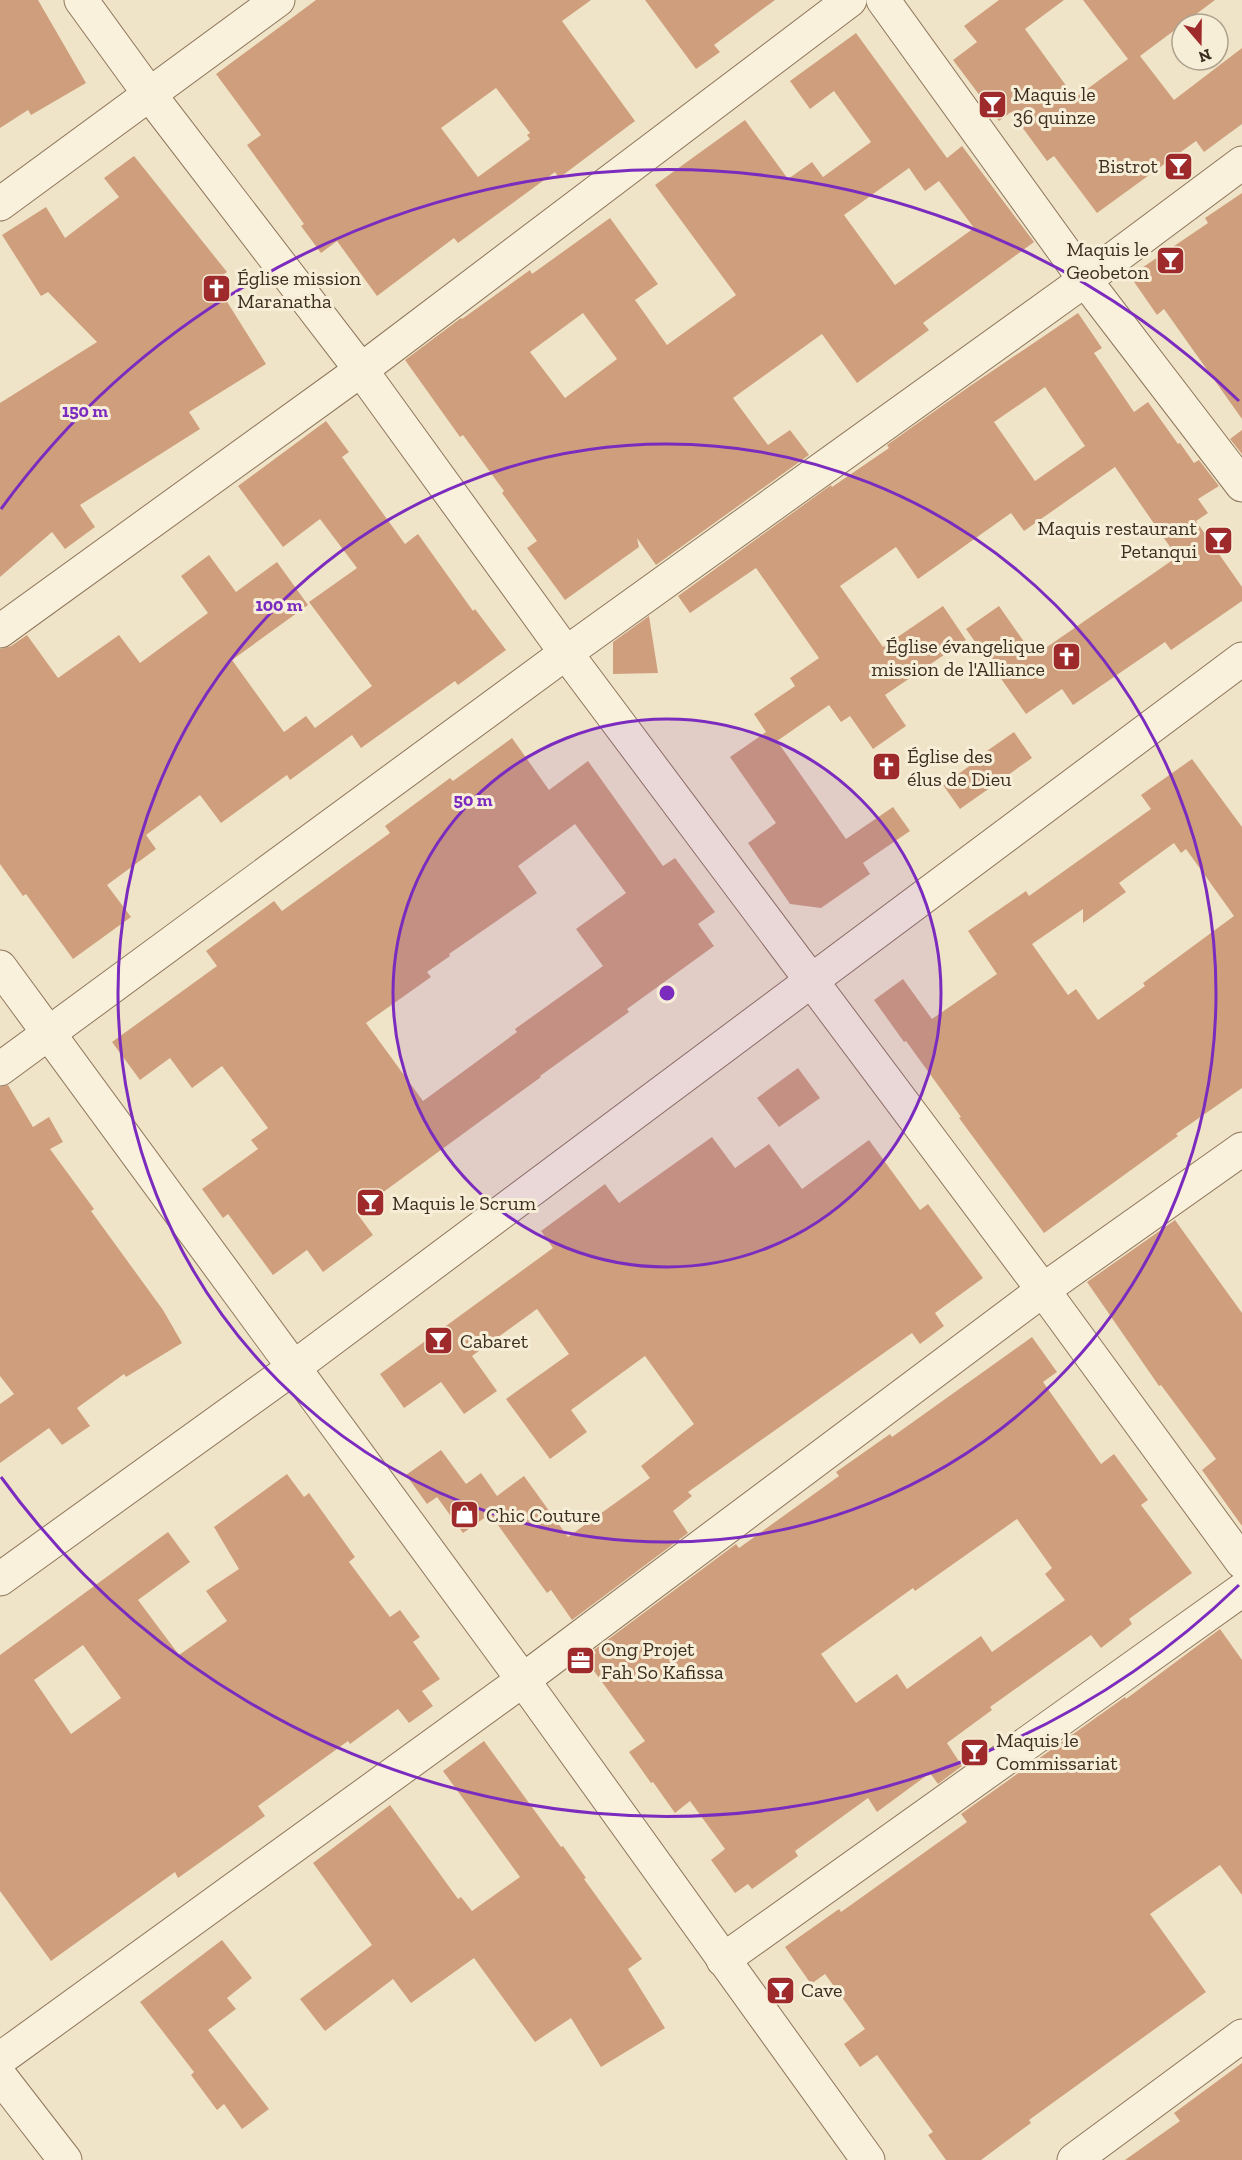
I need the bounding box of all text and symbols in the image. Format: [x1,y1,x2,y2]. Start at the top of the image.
north arrow [1170,12,1230,72]
text: N [1196,45,1214,67]
place label: Maquis le 36 quinze [1013,82,1096,129]
bar icon: Maquis le 36 quinze [976,89,1008,121]
bar icon: Bistrot [1163,150,1195,182]
place label: Bistrot [1098,154,1159,178]
place label: Maquis le Geobeton [1066,237,1150,284]
bar icon: Maquis le Geobeton [1154,244,1186,276]
place label: Église mission Maranatha [237,266,362,313]
church icon: Église mission Maranatha [200,273,232,305]
text: 150 m [62,400,108,422]
place label: Maquis restaurant Petanqui [1037,516,1198,563]
bar icon: Maquis restaurant Petanqui [1202,524,1234,556]
text: 100 m [255,594,303,616]
place label: Église évangelique mission de l'Alliance [871,634,1045,681]
church icon: Église évangelique mission de l'Alliance [1050,641,1082,673]
place label: Église des élus de Dieu [907,744,1011,791]
church icon: Église des élus de Dieu [870,751,902,783]
text: 50 m [454,789,493,811]
centre of rings [657,983,677,1003]
bar icon: Maquis le Scrum [355,1187,387,1219]
place label: Maquis le Scrum [392,1191,537,1215]
bar icon: Cabaret [423,1325,455,1357]
place label: Cabaret [460,1329,529,1353]
shop icon: Chic Couture [449,1499,481,1531]
place label: Chic Couture [486,1503,600,1527]
place label: Ong Projet Fah So Kafissa [601,1637,724,1684]
office icon: Ong Projet Fah So Kafissa [564,1645,596,1677]
place label: Maquis le Commissariat [996,1728,1118,1775]
bar icon: Maquis le Commissariat [959,1736,991,1768]
bar icon: Cave [764,1974,796,2006]
place label: Cave [801,1978,842,2002]

